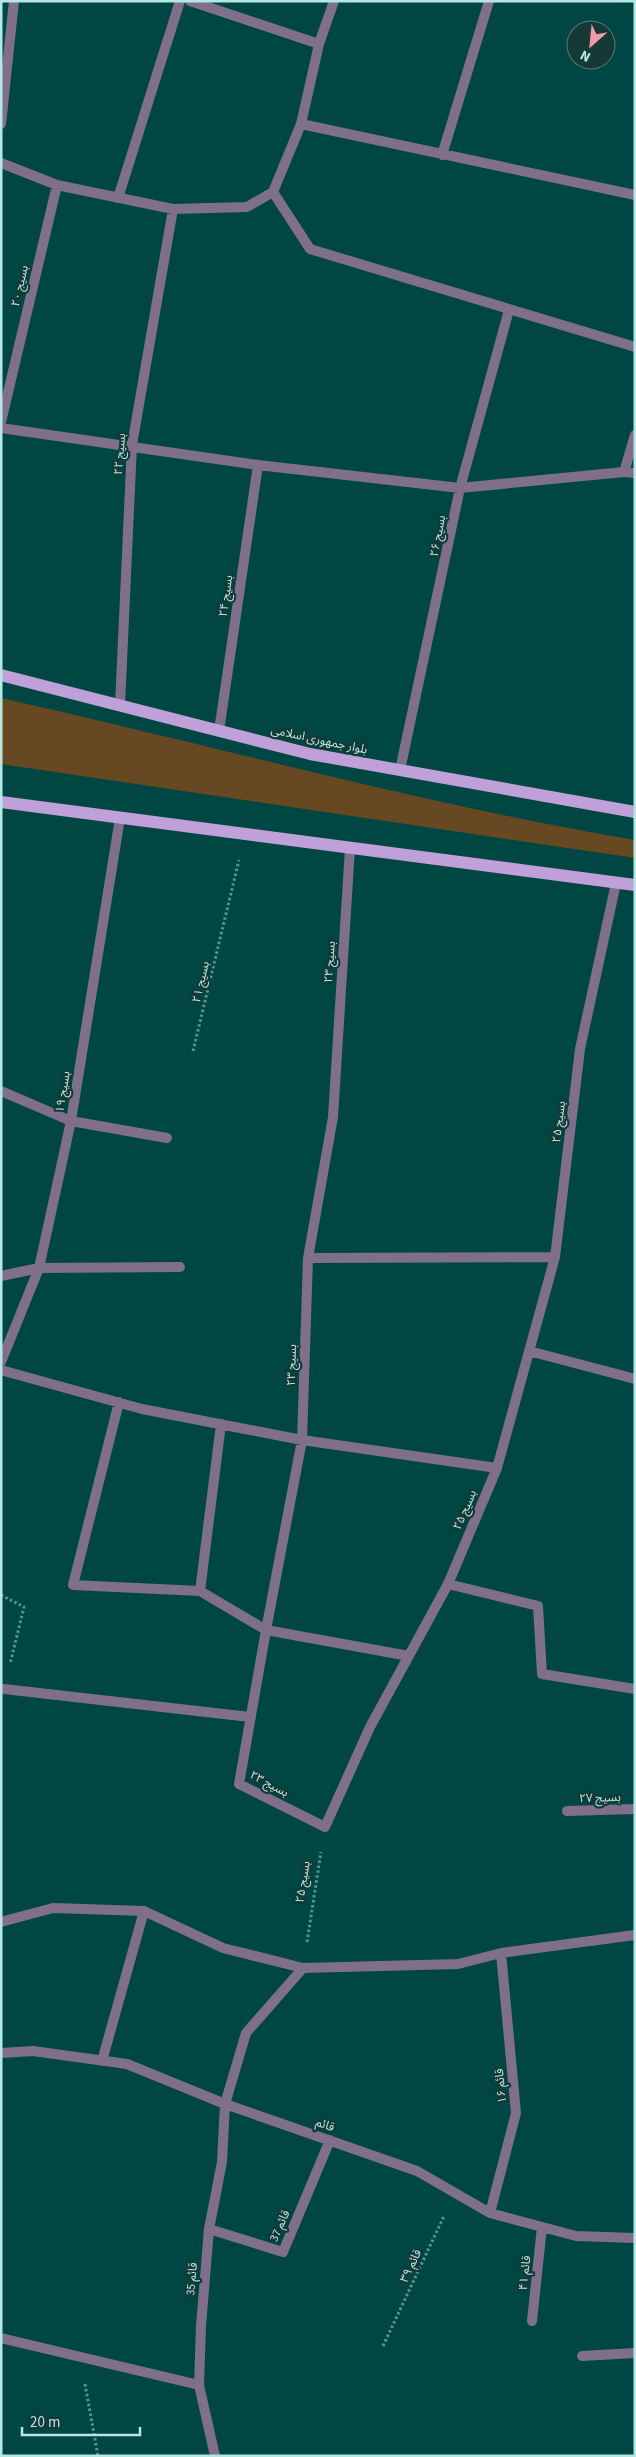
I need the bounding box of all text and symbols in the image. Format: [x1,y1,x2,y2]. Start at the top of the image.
north arrow [566,20,616,70]
text: N [577,45,594,67]
street label: بسیج ۲۰ [7,264,33,308]
street label: بسیج ۲۲ [110,432,130,476]
street label: بسیج ۲۶ [426,514,450,558]
street label: بسیج ۲۴ [215,574,237,618]
street label: بلوار جمهوری اسلامی [269,721,369,759]
street label: بسیج ۲۳ [320,941,340,983]
street label: بسیج ۲۱ [188,960,214,1004]
street label: بسیج ۱۹ [51,1070,75,1114]
street label: بسیج ۲۵ [548,1100,570,1144]
street label: بسیج ۲۳ [283,1344,301,1386]
street label: بسیج ۲۵ [449,1487,481,1533]
street label: بسیج ۲۳ [247,1767,291,1801]
street label: بسیج ۲۷ [579,1789,621,1807]
street label: بسیج ۲۵ [291,1860,315,1904]
street label: قائم ۱۶ [491,2068,511,2104]
street label: قائم [313,2114,337,2136]
street label: قائم 37 [265,2207,295,2245]
street label: قائم ۳۹ [396,2247,426,2285]
street label: قائم ۴۱ [515,2255,535,2291]
street label: قائم 35 [182,2262,202,2296]
scale bar [22,2404,140,2436]
text: 20 m [30,2412,60,2433]

